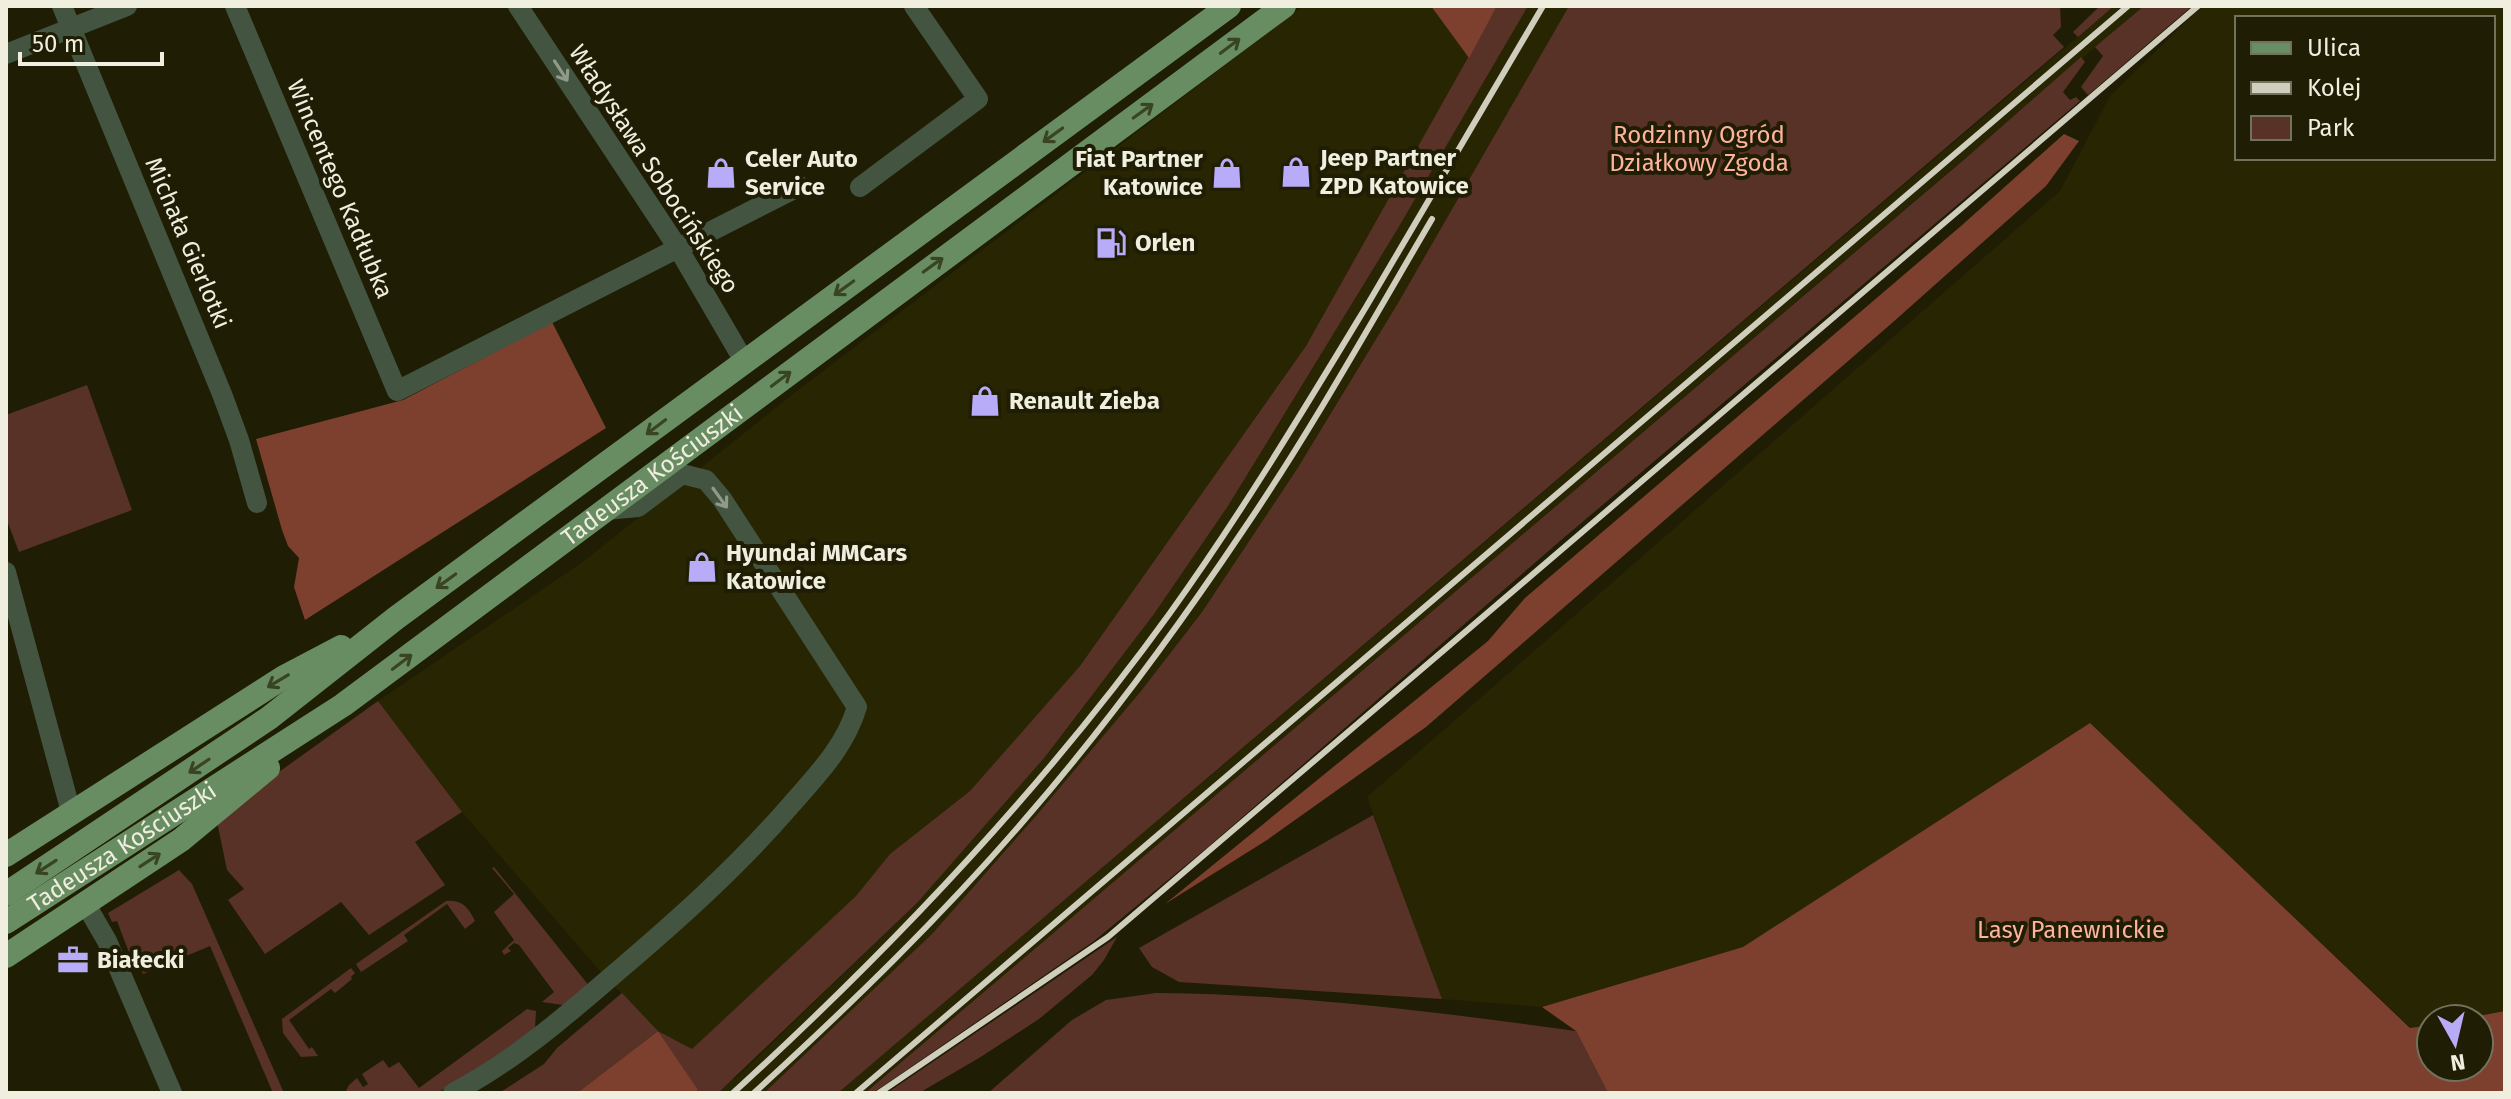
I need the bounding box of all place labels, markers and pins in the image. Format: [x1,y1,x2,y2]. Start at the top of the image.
place label: Jeep Partner ZPD Katowice [1319,144,1469,200]
place label: Celer Auto Service [745,145,858,201]
place label: Fiat Partner Katowice [1075,145,1203,201]
shop icon: Jeep Partner ZPD Katowice [1279,155,1313,189]
shop icon: Celer Auto Service [704,156,738,190]
shop icon: Fiat Partner Katowice [1210,156,1244,190]
fuel station icon: Orlen [1094,226,1128,260]
place label: Orlen [1135,229,1195,257]
shop icon: Renault Zieba [968,384,1002,418]
place label: Renault Zieba [1009,387,1160,415]
place label: Hyundai MMCars Katowice [726,539,908,595]
shop icon: Hyundai MMCars Katowice [685,550,719,584]
office icon: Białecki [56,943,90,977]
place label: Białecki [97,946,184,974]

